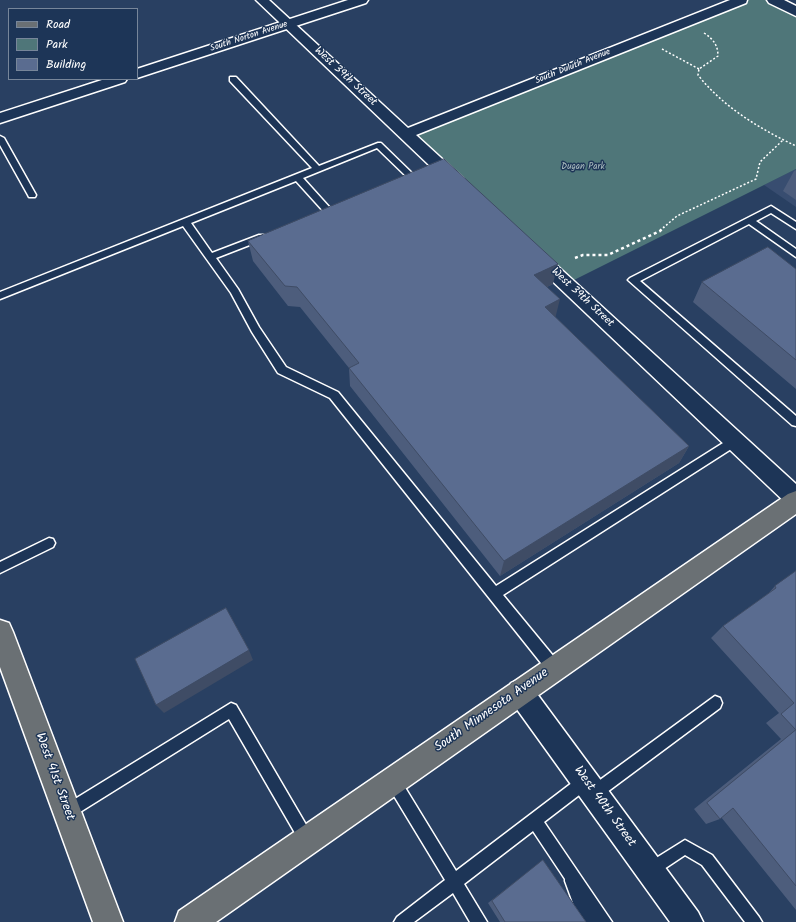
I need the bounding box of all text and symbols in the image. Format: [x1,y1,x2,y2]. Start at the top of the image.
legend [8,8,138,80]
text: Road [46,15,70,34]
street label: South Norton Avenue [209,19,289,55]
text: Park [46,35,68,54]
street label: West 39th Street [311,45,379,109]
street label: South Duluth Avenue [534,47,612,87]
text: Building [46,55,86,74]
park label: Dugan Park [561,162,605,172]
street label: West 39th Street [548,266,616,330]
street label: South Minnesota Avenue [432,666,552,756]
street label: West 41st Street [31,731,77,823]
street label: West 40th Street [570,764,638,850]

